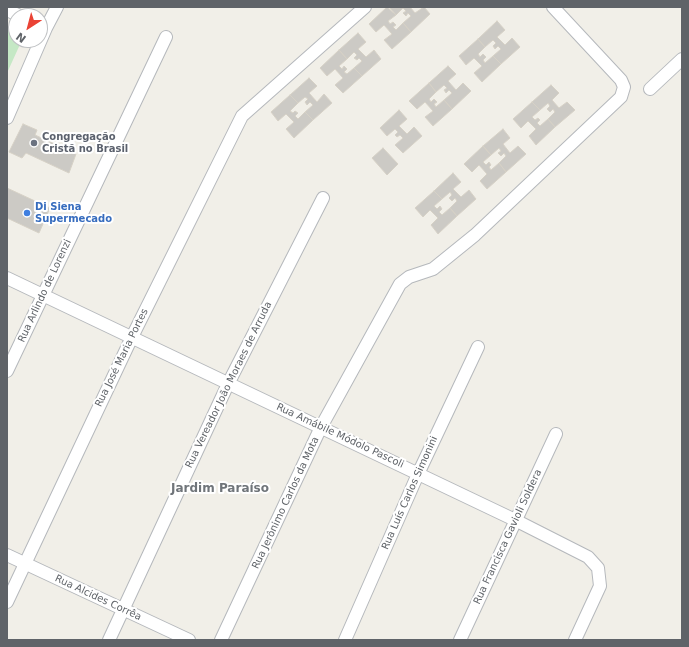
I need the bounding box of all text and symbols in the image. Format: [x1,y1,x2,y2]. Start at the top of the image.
north arrow [8,8,48,48]
text: N [14,29,29,45]
place label: Congregação Cristã no Brasil [42,131,128,154]
marker: Congregação Cristã no Brasil [29,138,39,148]
place label: Di Siena Supermecado [35,201,112,224]
marker: Di Siena Supermecado [22,208,32,218]
street label: Rua Arlindo de Lorenzi [16,238,74,344]
street label: Rua Vereador João Moraes de Arruda [183,300,275,470]
street label: Rua José Maria Portes [93,307,151,409]
street label: Rua Amábile Módolo Pascoli [274,401,406,471]
street label: Rua Luís Carlos Simonini [380,434,440,552]
street label: Rua Jerônimo Carlos da Mota [250,435,322,571]
street label: Rua Francisca Gavioli Soldera [471,468,545,606]
district label: Jardim Paraíso [171,482,269,496]
street label: Rua Alcides Corrêa [53,573,143,623]

